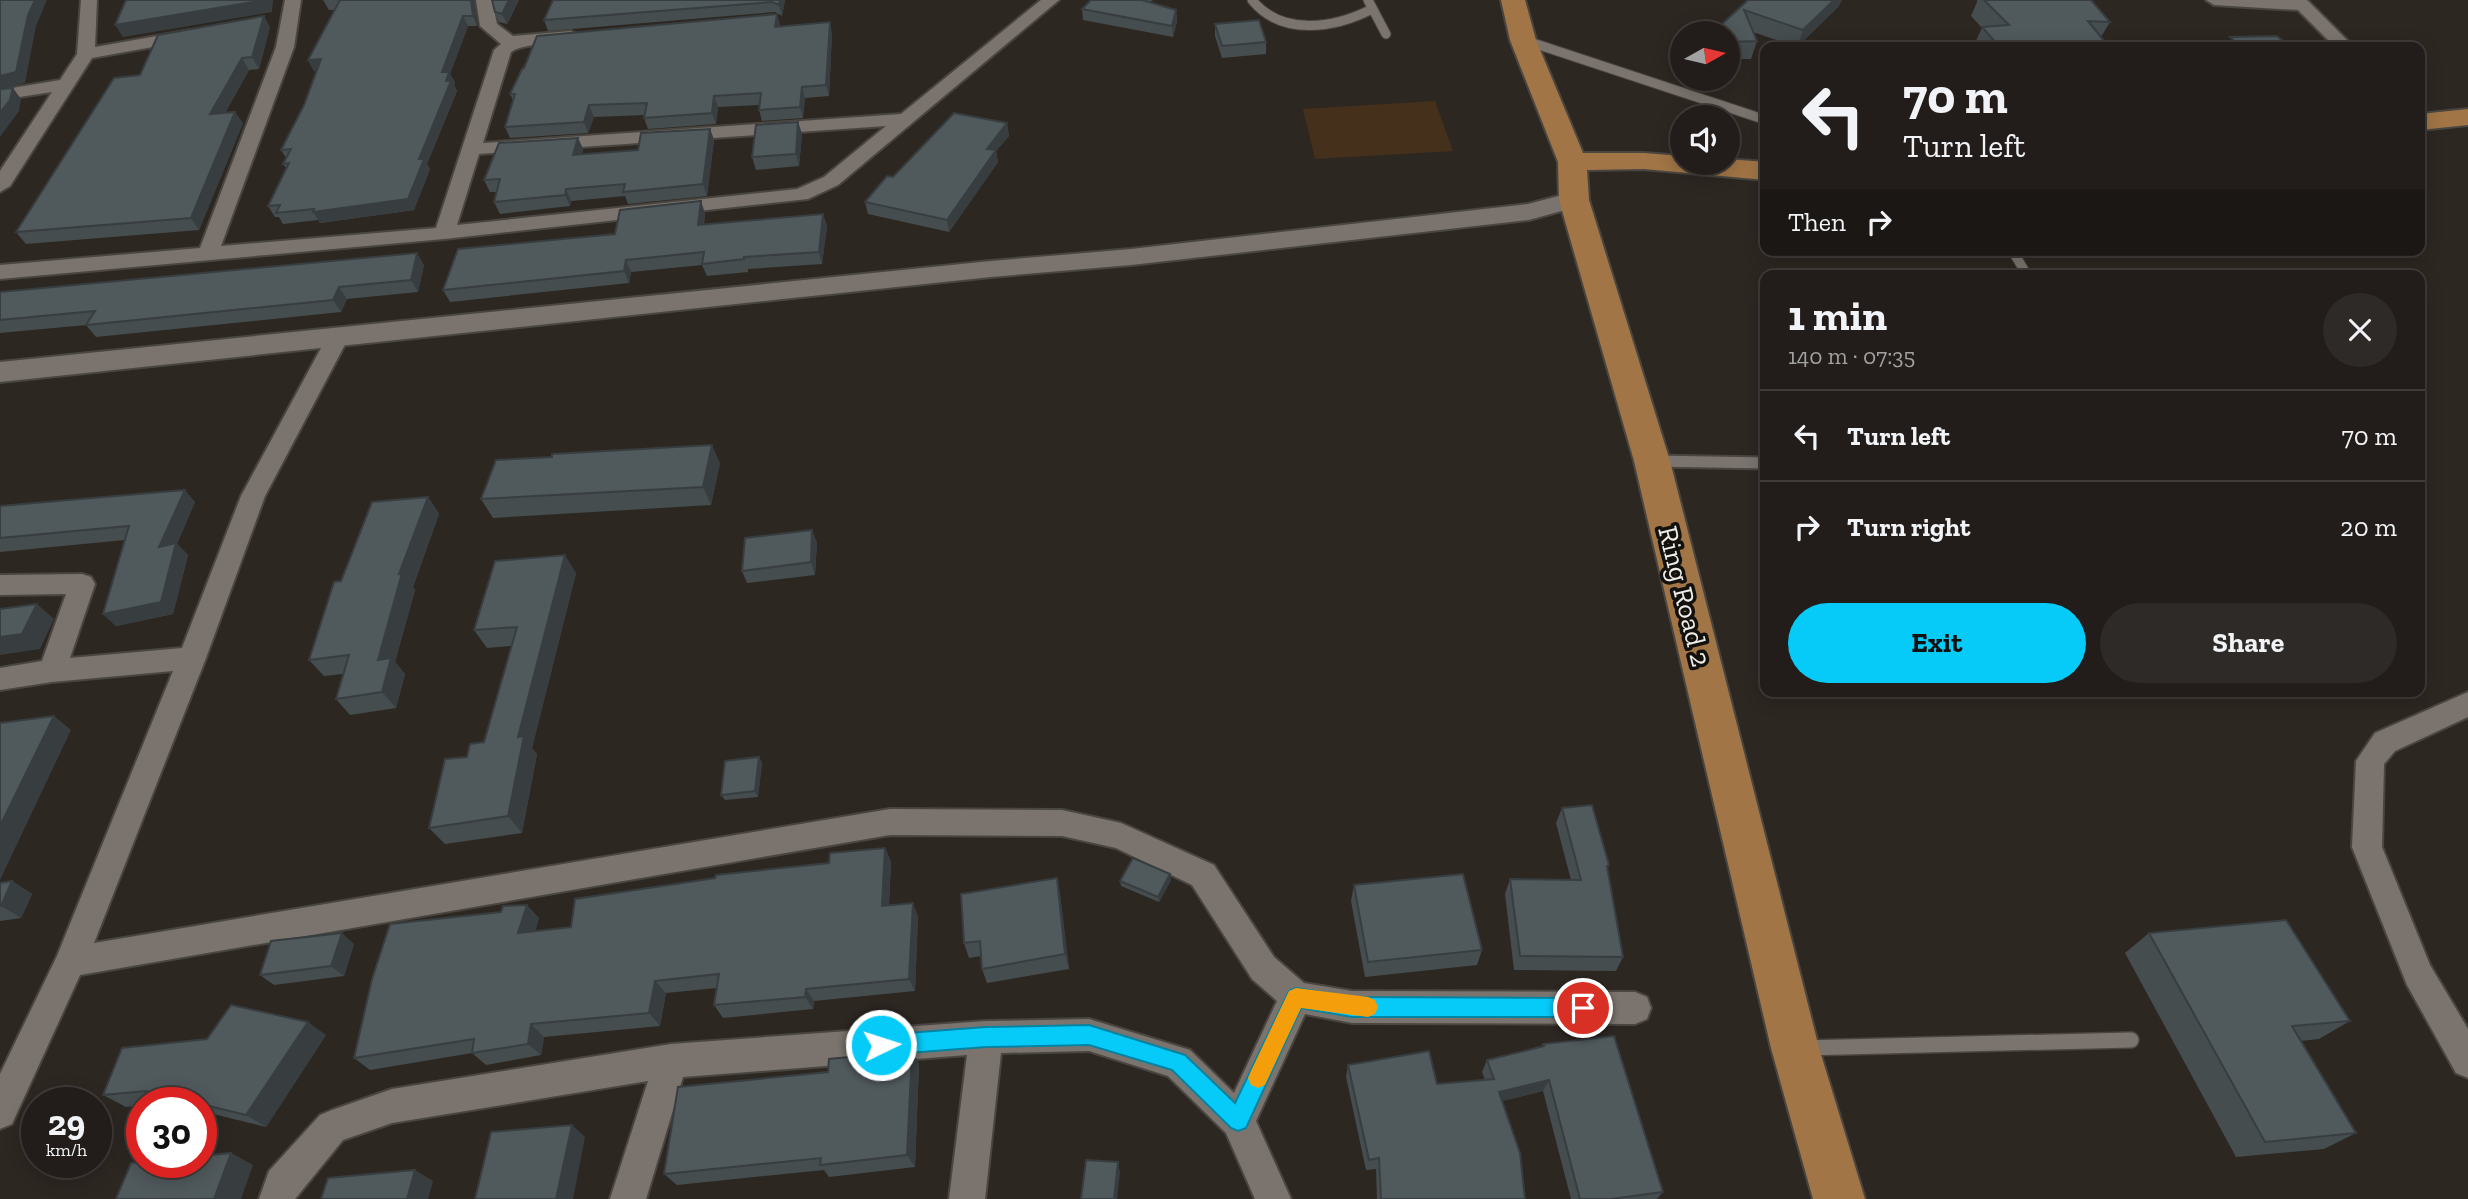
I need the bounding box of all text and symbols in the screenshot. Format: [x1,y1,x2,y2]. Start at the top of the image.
north arrow [1670,21,1740,91]
map controls [1670,21,1740,175]
text: 70 m [1903,67,2008,126]
icon: left [1788,70,1879,161]
button: sound [1670,105,1740,175]
text: Turn left [1903,127,2025,165]
icon: right [1860,203,1898,241]
text: Then [1788,206,1846,238]
text: 1 min [1788,290,1887,341]
button: close [2323,293,2397,367]
text: 140 m · 07:35 [1788,342,1915,370]
icon: left [1788,417,1826,455]
text: Turn left [1847,420,1950,452]
text: 70 m [2341,420,2397,452]
icon: right [1788,508,1826,546]
text: Turn right [1847,511,1970,543]
text: 20 m [2340,511,2397,543]
street label: Ring Road 2 [1651,522,1718,670]
button: Exit [1788,603,2086,683]
button: Share [2100,603,2397,683]
pin [1553,978,1613,1038]
icon: arrive [1564,989,1602,1027]
position arrow [844,1008,918,1082]
speed limit sign: 30 [126,1087,217,1178]
text: 29 [48,1102,85,1144]
text: km/h [46,1139,87,1161]

